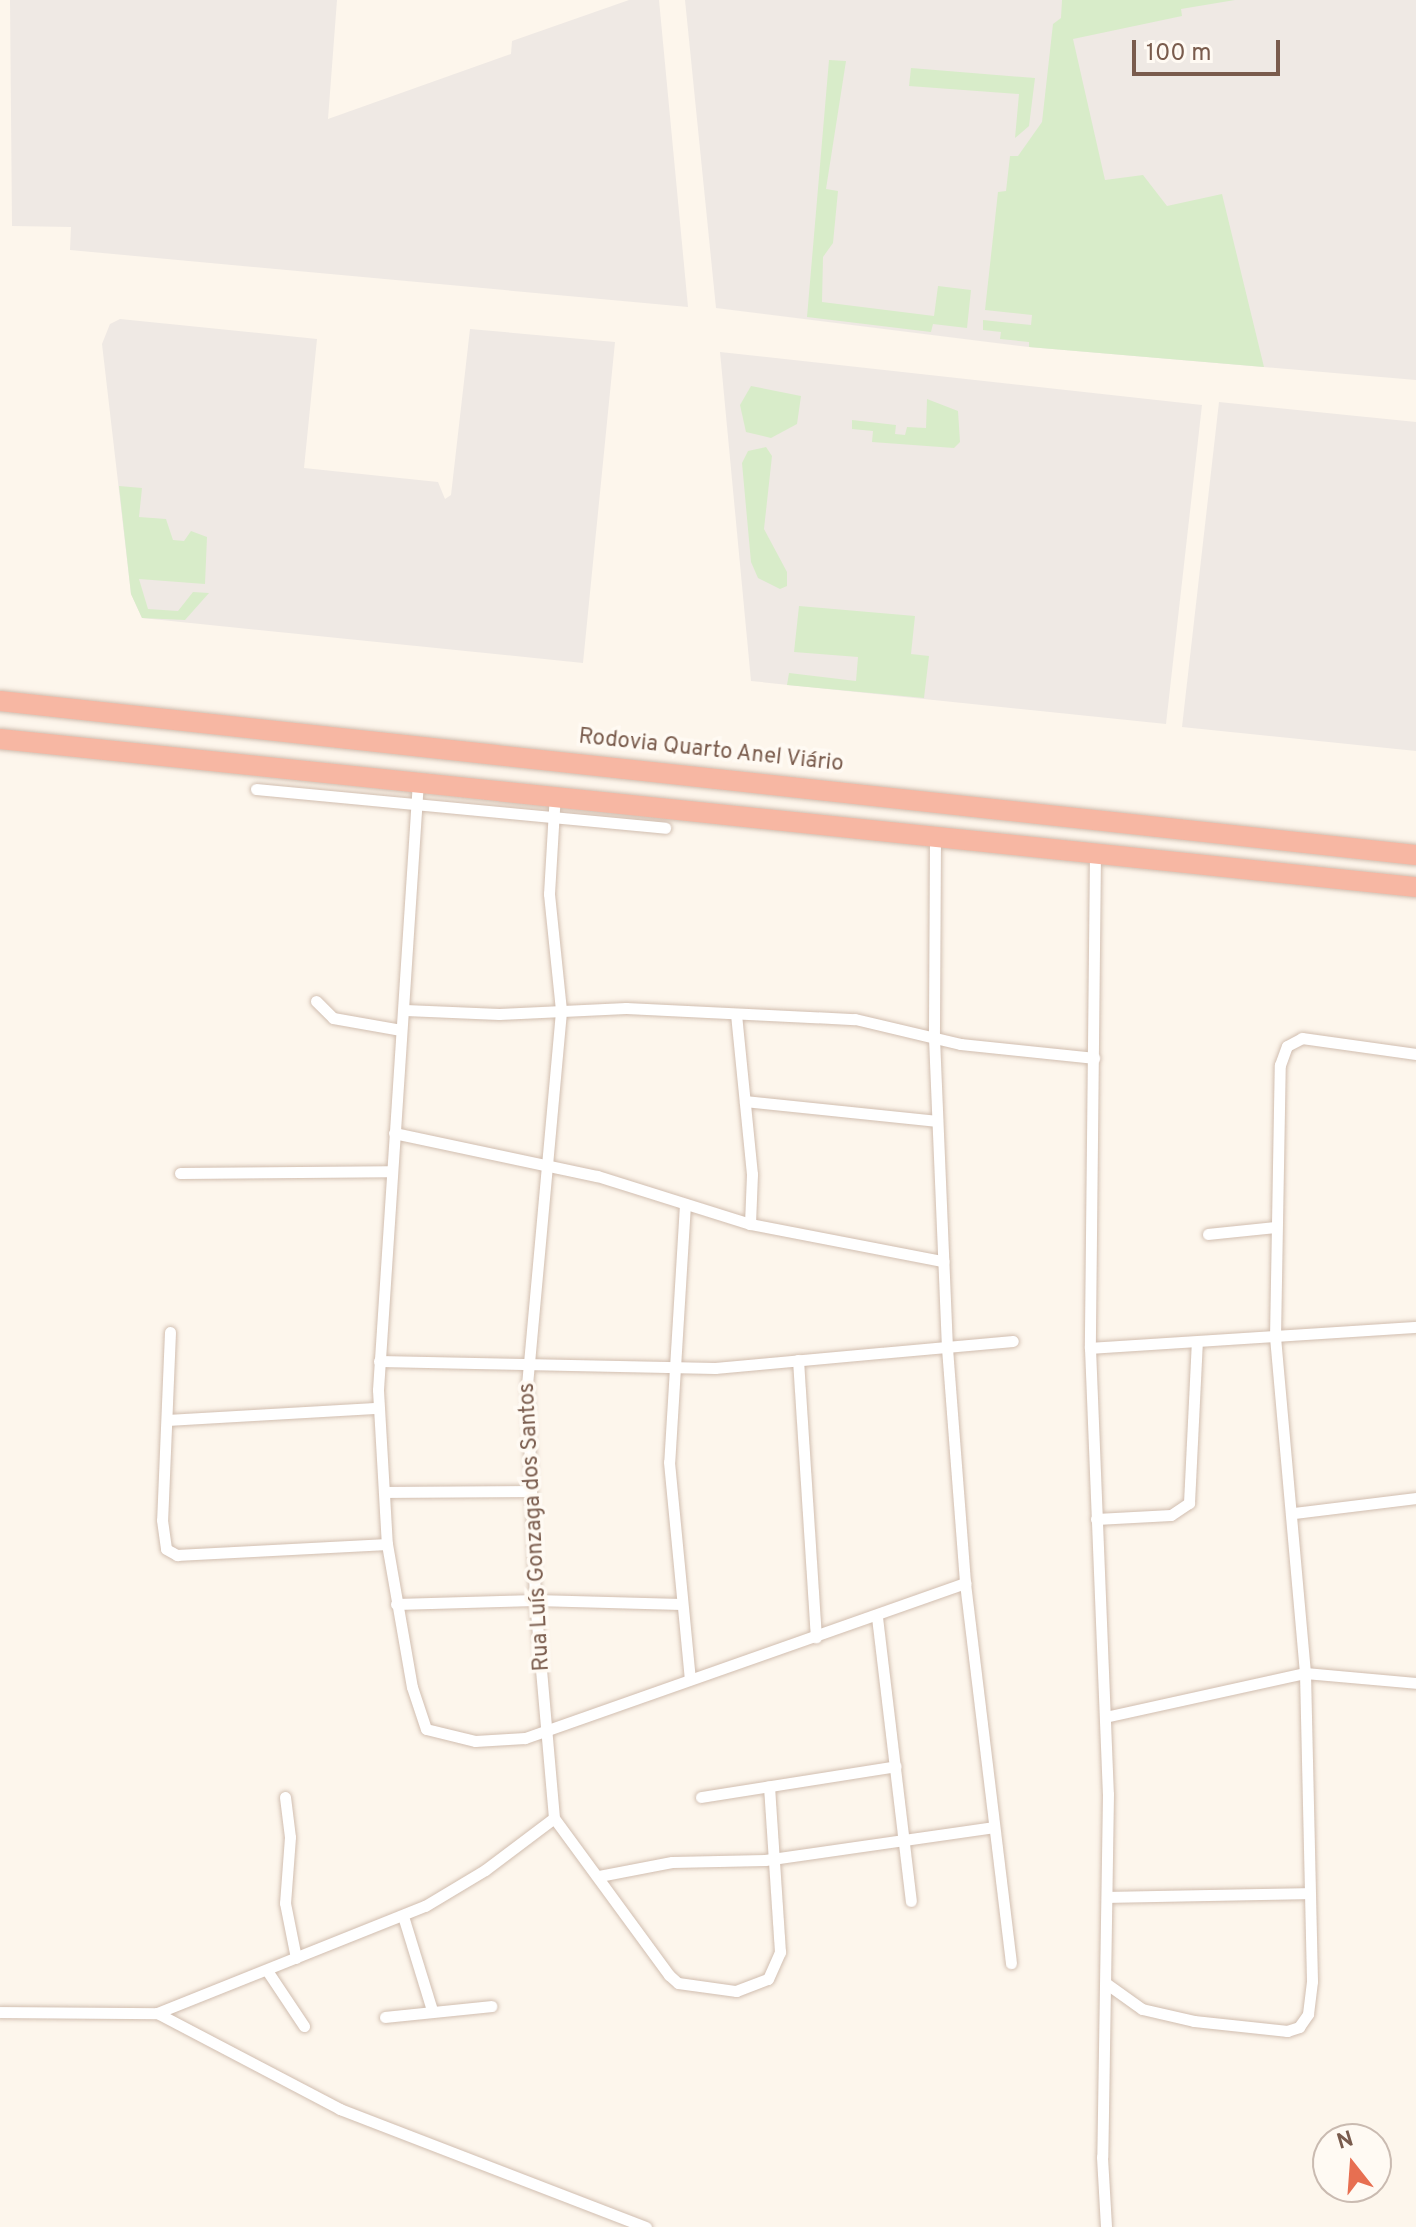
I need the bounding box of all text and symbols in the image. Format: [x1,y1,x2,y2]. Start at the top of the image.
scale bar [1136,24,1284,74]
text: 100 m [1146,39,1212,69]
street label: Rodovia Quarto Anel Viário [576,724,846,778]
street label: Rua Luís Gonzaga dos Santos [514,1382,556,1672]
north arrow [1312,2123,1392,2203]
text: N [1334,2126,1357,2157]

